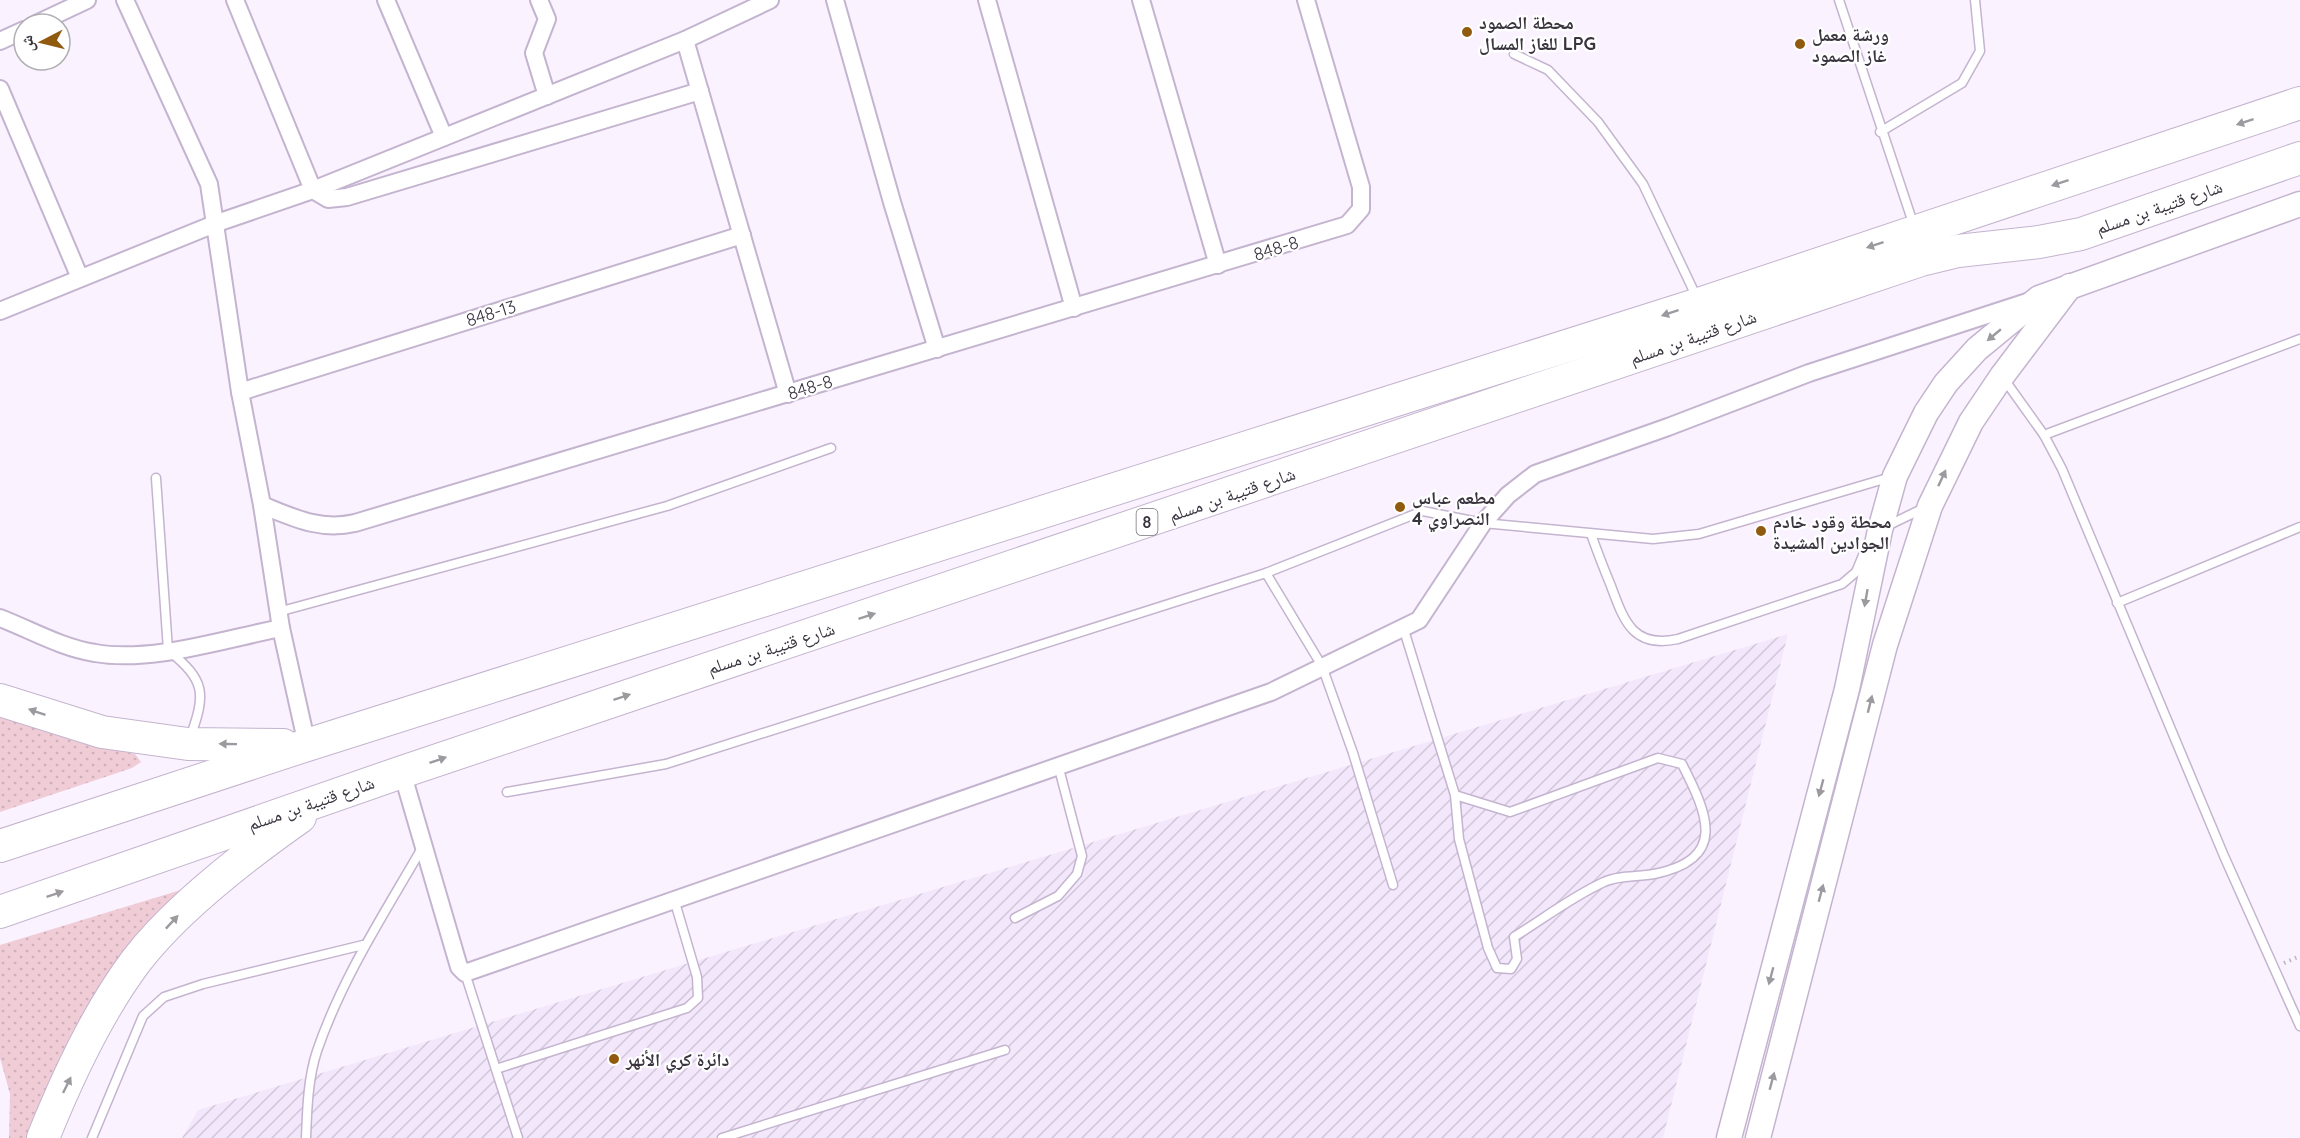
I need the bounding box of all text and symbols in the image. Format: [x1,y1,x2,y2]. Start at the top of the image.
place label: محطة الصمود للغاز المسال LPG [1479,11,1596,55]
north arrow [12,12,72,72]
place label: ورشة معمل غاز الصمود [1812,23,1889,67]
marker: محطة الصمود للغاز المسال LPG [1460,25,1474,39]
text: ش [16,34,38,53]
marker: ورشة معمل غاز الصمود [1793,37,1807,51]
one-way arrow [2235,117,2253,127]
street label: شارع قتيبة بن مسلم [2093,175,2226,240]
one-way arrow [2051,179,2069,189]
street label: 848-8 [1251,230,1301,266]
one-way arrow [1866,241,1884,251]
street label: 848-13 [463,295,519,331]
street label: شارع قتيبة بن مسلم [1627,305,1760,370]
one-way arrow [1661,309,1679,319]
one-way arrow [1987,328,2002,341]
street label: 848-8 [785,369,835,405]
street label: شارع قتيبة بن مسلم [1166,462,1299,527]
one-way arrow [1937,470,1946,487]
place label: مطعم عباس النصراوي 4 [1412,486,1495,533]
marker: مطعم عباس النصراوي 4 [1393,500,1407,514]
road number: 8 [1136,509,1158,535]
place label: محطة وقود خادم الجوادين المشيدة [1773,510,1892,554]
marker: محطة وقود خادم الجوادين المشيدة [1754,524,1768,538]
one-way arrow [1861,589,1870,608]
one-way arrow [858,610,876,620]
street label: شارع قتيبة بن مسلم [704,617,838,680]
one-way arrow [613,692,631,702]
one-way arrow [1866,695,1876,713]
one-way arrow [28,707,46,717]
one-way arrow [218,739,237,749]
one-way arrow [429,754,447,764]
street label: شارع قتيبة بن مسلم [245,771,378,836]
one-way arrow [1815,778,1825,797]
one-way arrow [1817,883,1827,902]
one-way arrow [46,888,64,898]
one-way arrow [165,915,178,930]
one-way arrow [1766,967,1775,985]
place label: دائرة كري الأنهر [625,1048,730,1074]
marker: دائرة كري الأنهر [607,1052,621,1066]
one-way arrow [1768,1072,1778,1091]
one-way arrow [63,1076,72,1093]

